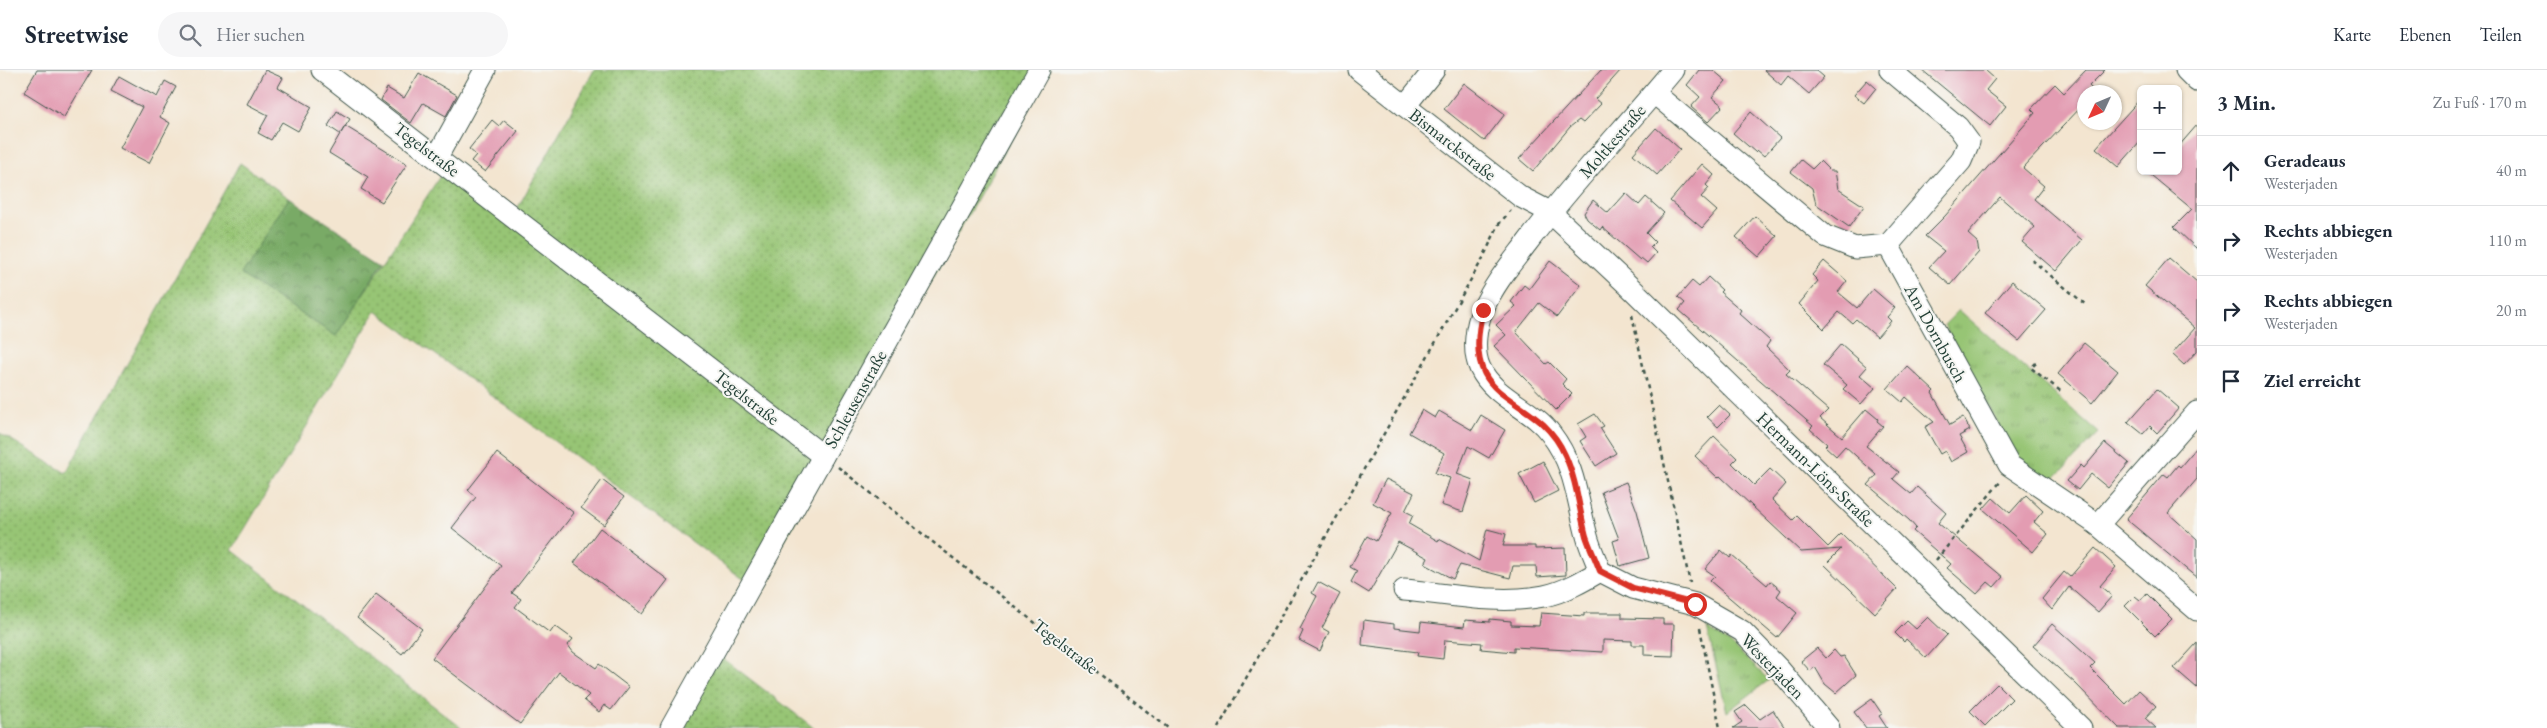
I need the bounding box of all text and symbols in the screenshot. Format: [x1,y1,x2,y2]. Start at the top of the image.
search box [158,12,508,57]
text: Streetwise [25,19,128,50]
icon: search [176,21,204,49]
text: Hier suchen [216,22,305,47]
text: Karte [2333,23,2371,46]
text: Ebenen [2399,23,2452,46]
text: Teilen [2480,23,2522,46]
north arrow [2077,85,2122,130]
map controls [2137,85,2182,175]
button: + [2137,85,2182,130]
text: 3 Min. [2217,89,2276,116]
text: Zu Fuß · 170 m [2433,92,2527,113]
street label: Moltkestraße [1574,99,1650,183]
street label: Bismarckstraße [1405,103,1501,185]
street label: Tegelstraße [389,117,465,181]
button: − [2137,130,2182,175]
text: Geradeaus [2264,148,2346,173]
icon: ahead [2217,157,2245,185]
text: 40 m [2496,160,2527,181]
text: Westerjaden [2264,173,2338,194]
text: Rechts abbiegen [2264,218,2393,243]
icon: right [2217,227,2245,255]
text: 110 m [2488,230,2527,251]
text: Westerjaden [2264,243,2338,264]
street label: Am Dornbusch [1899,279,1973,386]
text: Rechts abbiegen [2264,288,2393,313]
icon: right [2217,297,2245,325]
route end [1472,299,1495,322]
text: 20 m [2496,300,2527,321]
text: Westerjaden [2264,313,2338,334]
street label: Schleusenstraße [819,346,891,452]
street label: Tegelstraße [710,364,784,430]
icon: arrive [2217,367,2245,395]
text: Ziel erreicht [2264,368,2361,393]
street label: Hermann-Löns-Straße [1752,407,1880,531]
route start [1684,593,1707,616]
street label: Tegelstraße [1029,613,1103,679]
street label: Westerjaden [1736,628,1810,704]

